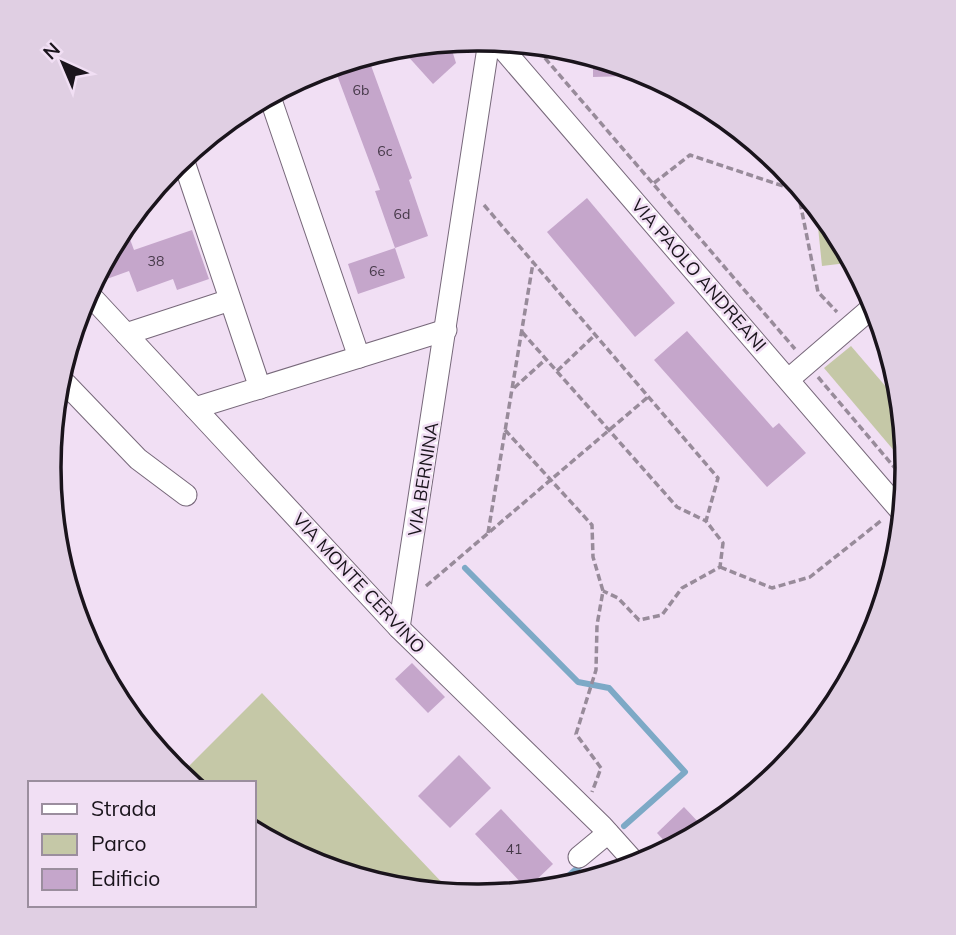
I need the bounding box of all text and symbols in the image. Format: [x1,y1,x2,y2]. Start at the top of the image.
north arrow [28,28,98,98]
text: N [38,37,65,64]
house number: 6b [353,81,369,99]
house number: 6c [377,142,393,160]
street label: VIA PAOLO ANDREANI [627,194,771,356]
house number: 6d [394,205,410,223]
house number: 38 [148,252,164,270]
house number: 6e [369,262,385,280]
street label: VIA BERNINA [403,420,443,538]
street label: VIA MONTE CERVINO [288,508,430,658]
legend [28,781,256,907]
text: Strada [91,795,157,821]
text: Parco [91,830,146,856]
house number: 41 [506,840,522,858]
text: Edificio [91,865,160,891]

